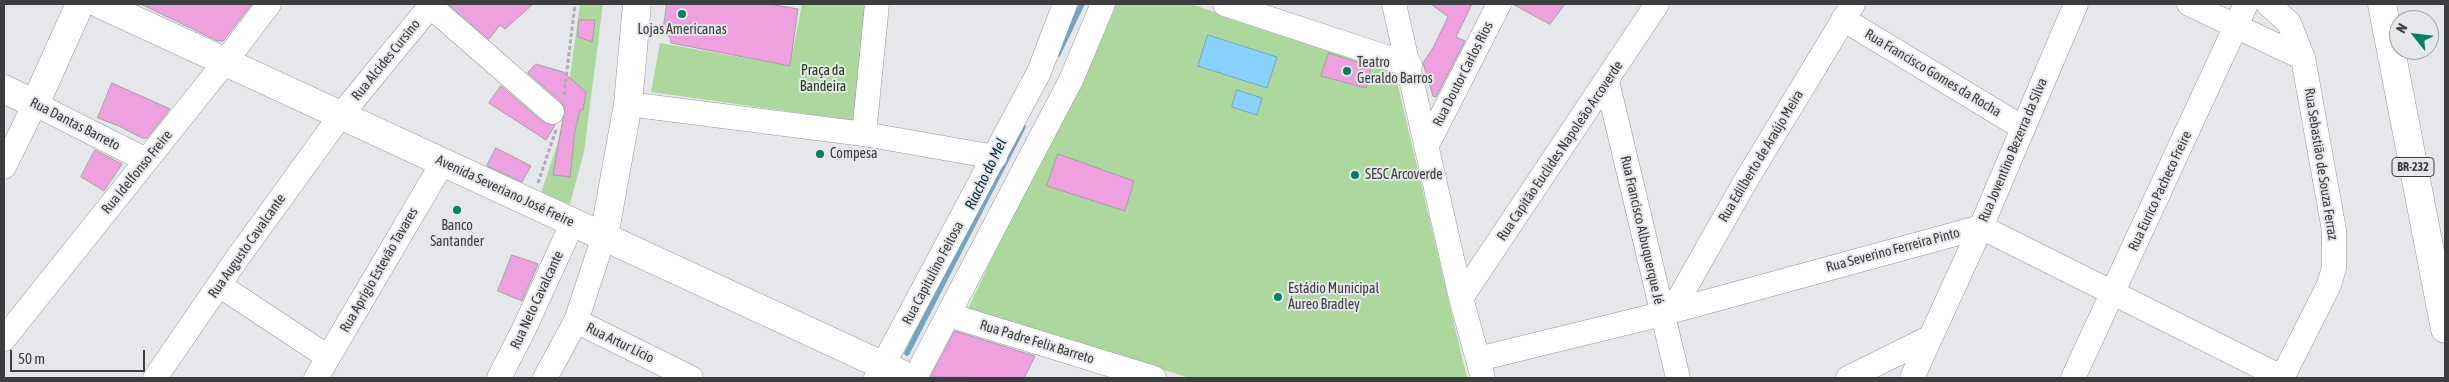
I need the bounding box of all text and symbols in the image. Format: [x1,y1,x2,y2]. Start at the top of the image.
marker: Lojas Americanas [676,8,688,20]
north arrow [2389,10,2439,60]
street label: Rua Alcides Cursino [348,16,424,104]
street label: Rua Doutor Carlos Rios [1429,19,1497,129]
text: N [2393,21,2411,36]
place label: Lojas Americanas [637,22,727,38]
street label: Rua Francisco Gomes da Rocha [1862,26,2004,120]
place label: Teatro Geraldo Barros [1357,55,1433,88]
street label: Rua Capitão Euclides Napoleão Arcoverde [1493,58,1627,244]
park label: Praça da Bandeira [800,63,846,95]
marker: Teatro Geraldo Barros [1341,65,1353,77]
street label: Rua Joventino Bezerra da Silva [1975,75,2051,225]
street label: Rua Edilberto de Araújo Meira [1715,87,1807,225]
street label: Rua Sebastião de Souza Ferraz [2301,87,2341,241]
street label: Rua Dantas Barreto [27,94,123,154]
street label: Rua Idelfonso Freire [98,127,176,217]
street label: Rua Eurico Pacheco Freire [2125,128,2195,254]
water label: Riacho do Mel [961,135,1011,213]
place label: Compesa [830,146,877,162]
marker: Compesa [814,148,826,160]
street label: Avenida Severiano José Freire [433,151,577,231]
street label: Rua Francisco Albuquerque Jé [1617,154,1667,306]
road number: BR-232 [2392,158,2434,176]
place label: SESC Arcoverde [1365,167,1443,183]
marker: SESC Arcoverde [1349,169,1361,181]
street label: Rua Augusto Cavalcante [205,191,289,301]
street label: Rua Aprígio Estevão Tavares [336,204,422,336]
marker: Banco Santander [451,204,463,216]
place label: Banco Santander [430,218,484,250]
street label: Rua Capitulino Feitosa [899,218,967,328]
street label: Rua Severino Ferreira Pinto [1824,224,1962,276]
street label: Rua Neto Cavalcante [507,248,567,352]
place label: Estádio Municipal Áureo Bradley [1288,281,1379,314]
marker: Estádio Municipal Áureo Bradley [1272,291,1284,303]
street label: Rua Padre Felix Barreto [978,317,1096,367]
street label: Rua Artur Lício [583,319,657,367]
scale bar [12,340,148,372]
text: 50 m [18,350,45,367]

